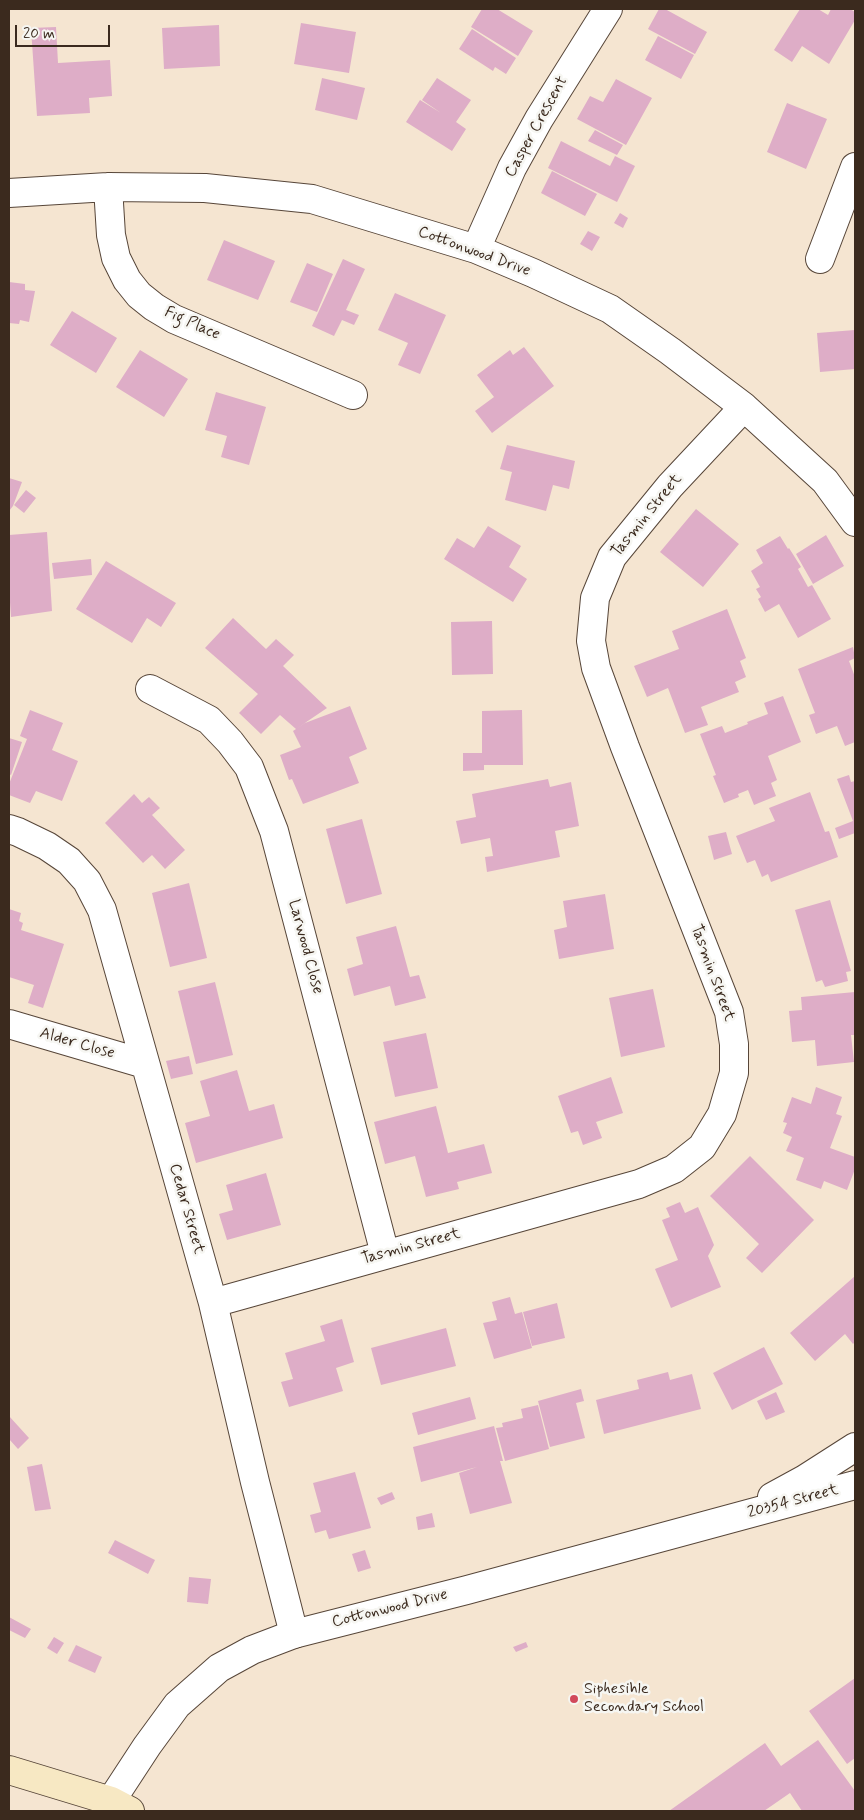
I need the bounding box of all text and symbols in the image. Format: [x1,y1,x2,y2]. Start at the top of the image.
scale bar [18,15,112,47]
text: 20 m [23,24,55,44]
street label: Casper Crescent [501,73,573,181]
street label: Cottonwood Drive [415,223,533,281]
street label: Fig Place [161,303,223,345]
street label: Tasmin Street [608,470,686,562]
street label: Larwood Close [283,898,327,996]
street label: Tasmin Street [686,922,738,1024]
street label: Alder Close [37,1024,117,1064]
street label: Cedar Street [164,1162,208,1256]
street label: Tasmin Street [359,1225,463,1269]
street label: 20354 Street [746,1481,840,1523]
street label: Cottonwood Drive [330,1585,450,1633]
place label: Siphesihle Secondary School [584,1680,704,1718]
marker: Siphesihle Secondary School [568,1693,580,1705]

